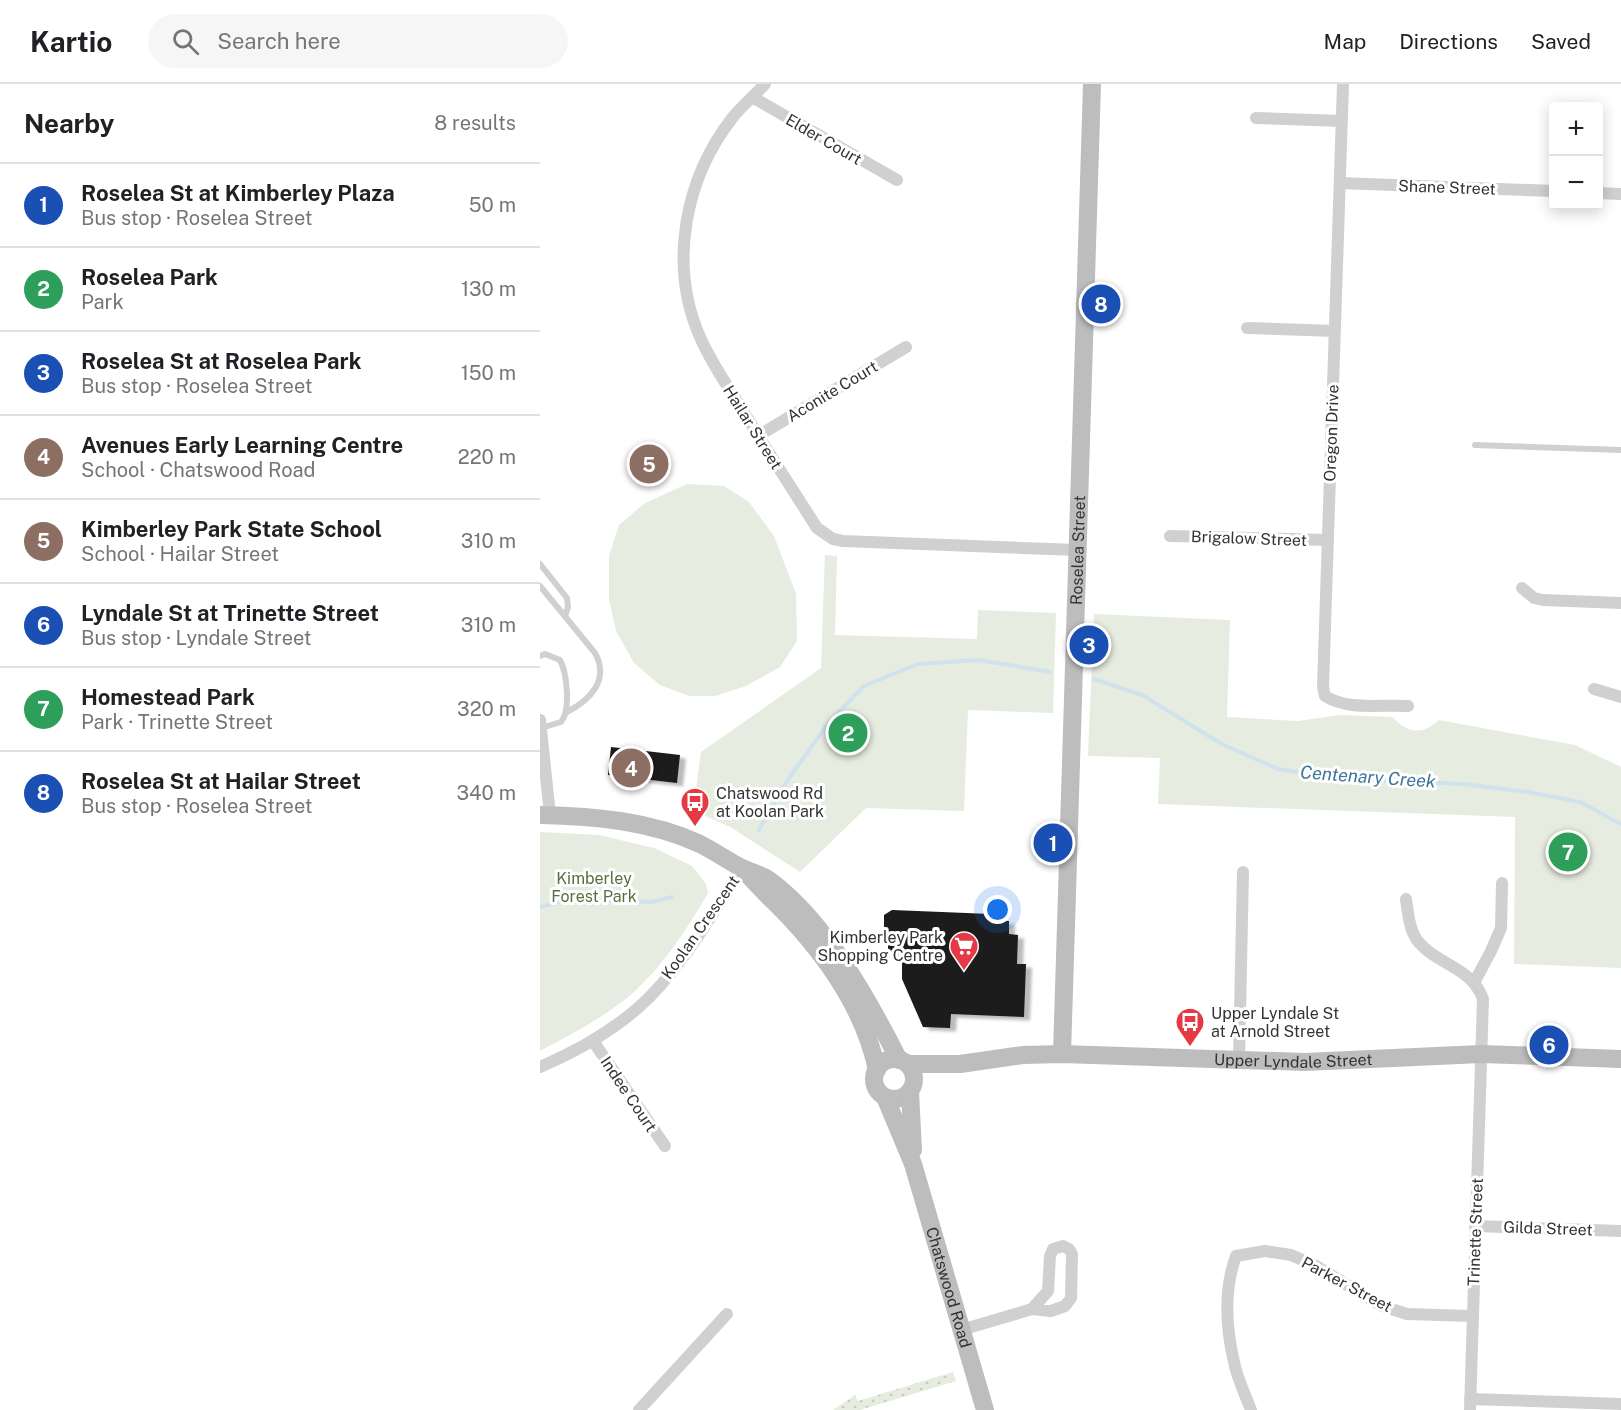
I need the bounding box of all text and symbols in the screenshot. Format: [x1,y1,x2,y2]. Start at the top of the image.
search box [148,14,568,68]
text: Kartio [30,25,112,58]
icon: search [169,25,202,58]
text: Search here [217,28,341,54]
text: Map [1324,29,1366,54]
text: Directions [1399,29,1498,54]
text: Saved [1531,29,1591,54]
map controls [1549,102,1603,210]
button: + [1549,102,1603,156]
text: Nearby [24,108,114,139]
street label: Elder Court [782,110,865,169]
text: 8 results [434,111,516,135]
button: − [1549,156,1603,210]
street label: Shane Street [1398,176,1496,199]
text: Roselea St at Kimberley Plaza [81,180,395,206]
text: 1 [39,193,48,217]
text: 50 m [469,193,516,217]
text: Bus stop · Roselea Street [81,206,313,230]
text: Roselea Park [81,264,218,290]
text: 2 [37,277,50,301]
text: 130 m [461,277,516,301]
pin: 8 [1082,282,1120,326]
text: Park [81,290,124,314]
text: Roselea St at Roselea Park [81,348,361,374]
street label: Aconite Court [783,357,881,426]
text: 3 [37,361,50,385]
text: 150 m [461,361,516,385]
text: Bus stop · Roselea Street [81,374,313,398]
street label: Hailar Street [719,382,786,473]
street label: Oregon Drive [1320,384,1343,482]
text: Avenues Early Learning Centre [81,432,403,458]
pin: 5 [630,442,668,487]
text: 4 [37,445,50,469]
text: 220 m [458,445,516,469]
text: School · Chatswood Road [81,458,315,482]
street label: Roselea Street [1067,495,1089,605]
text: Kimberley Park State School [81,516,382,542]
street label: Brigalow Street [1191,527,1307,550]
text: 5 [37,529,50,553]
text: 310 m [461,529,516,553]
text: School · Hailar Street [81,542,279,566]
text: Lyndale St at Trinette Street [81,600,379,626]
text: 6 [37,613,50,637]
text: 310 m [461,613,516,637]
pin: 3 [1070,622,1108,668]
text: Bus stop · Lyndale Street [81,626,312,650]
text: Homestead Park [81,684,255,710]
text: 7 [37,697,50,721]
text: 320 m [457,697,516,721]
text: Park · Trinette Street [81,710,273,734]
pin: 2 [828,710,868,756]
pin: 4 [612,746,650,790]
water label: Centenary Creek [1300,761,1437,792]
text: Roselea St at Hailar Street [81,768,361,794]
text: 8 [37,781,50,805]
text: 340 m [456,781,516,805]
place label: Chatswood Rd at Koolan Park [716,784,824,821]
bus stop icon: Chatswood Rd at Koolan Park [679,786,711,828]
text: Bus stop · Roselea Street [81,794,313,818]
pin: 1 [1034,820,1072,866]
pin: 7 [1548,830,1588,874]
park label: Kimberley Forest Park [551,869,637,906]
street label: Koolan Crescent [658,872,743,983]
your location [983,895,1012,924]
place label: Kimberley Park Shopping Centre [817,928,943,965]
supermarket icon: Kimberley Park Shopping Centre [948,930,980,972]
place label: Upper Lyndale St at Arnold Street [1211,1004,1339,1041]
bus stop icon: Upper Lyndale St at Arnold Street [1174,1006,1206,1048]
pin: 6 [1530,1022,1568,1068]
street label: Upper Lyndale Street [1214,1050,1373,1072]
street label: Indee Court [596,1053,661,1136]
street label: Trinette Street [1464,1178,1487,1286]
street label: Gilda Street [1503,1217,1593,1240]
street label: Chatswood Road [922,1225,975,1350]
street label: Parker Street [1298,1253,1395,1316]

